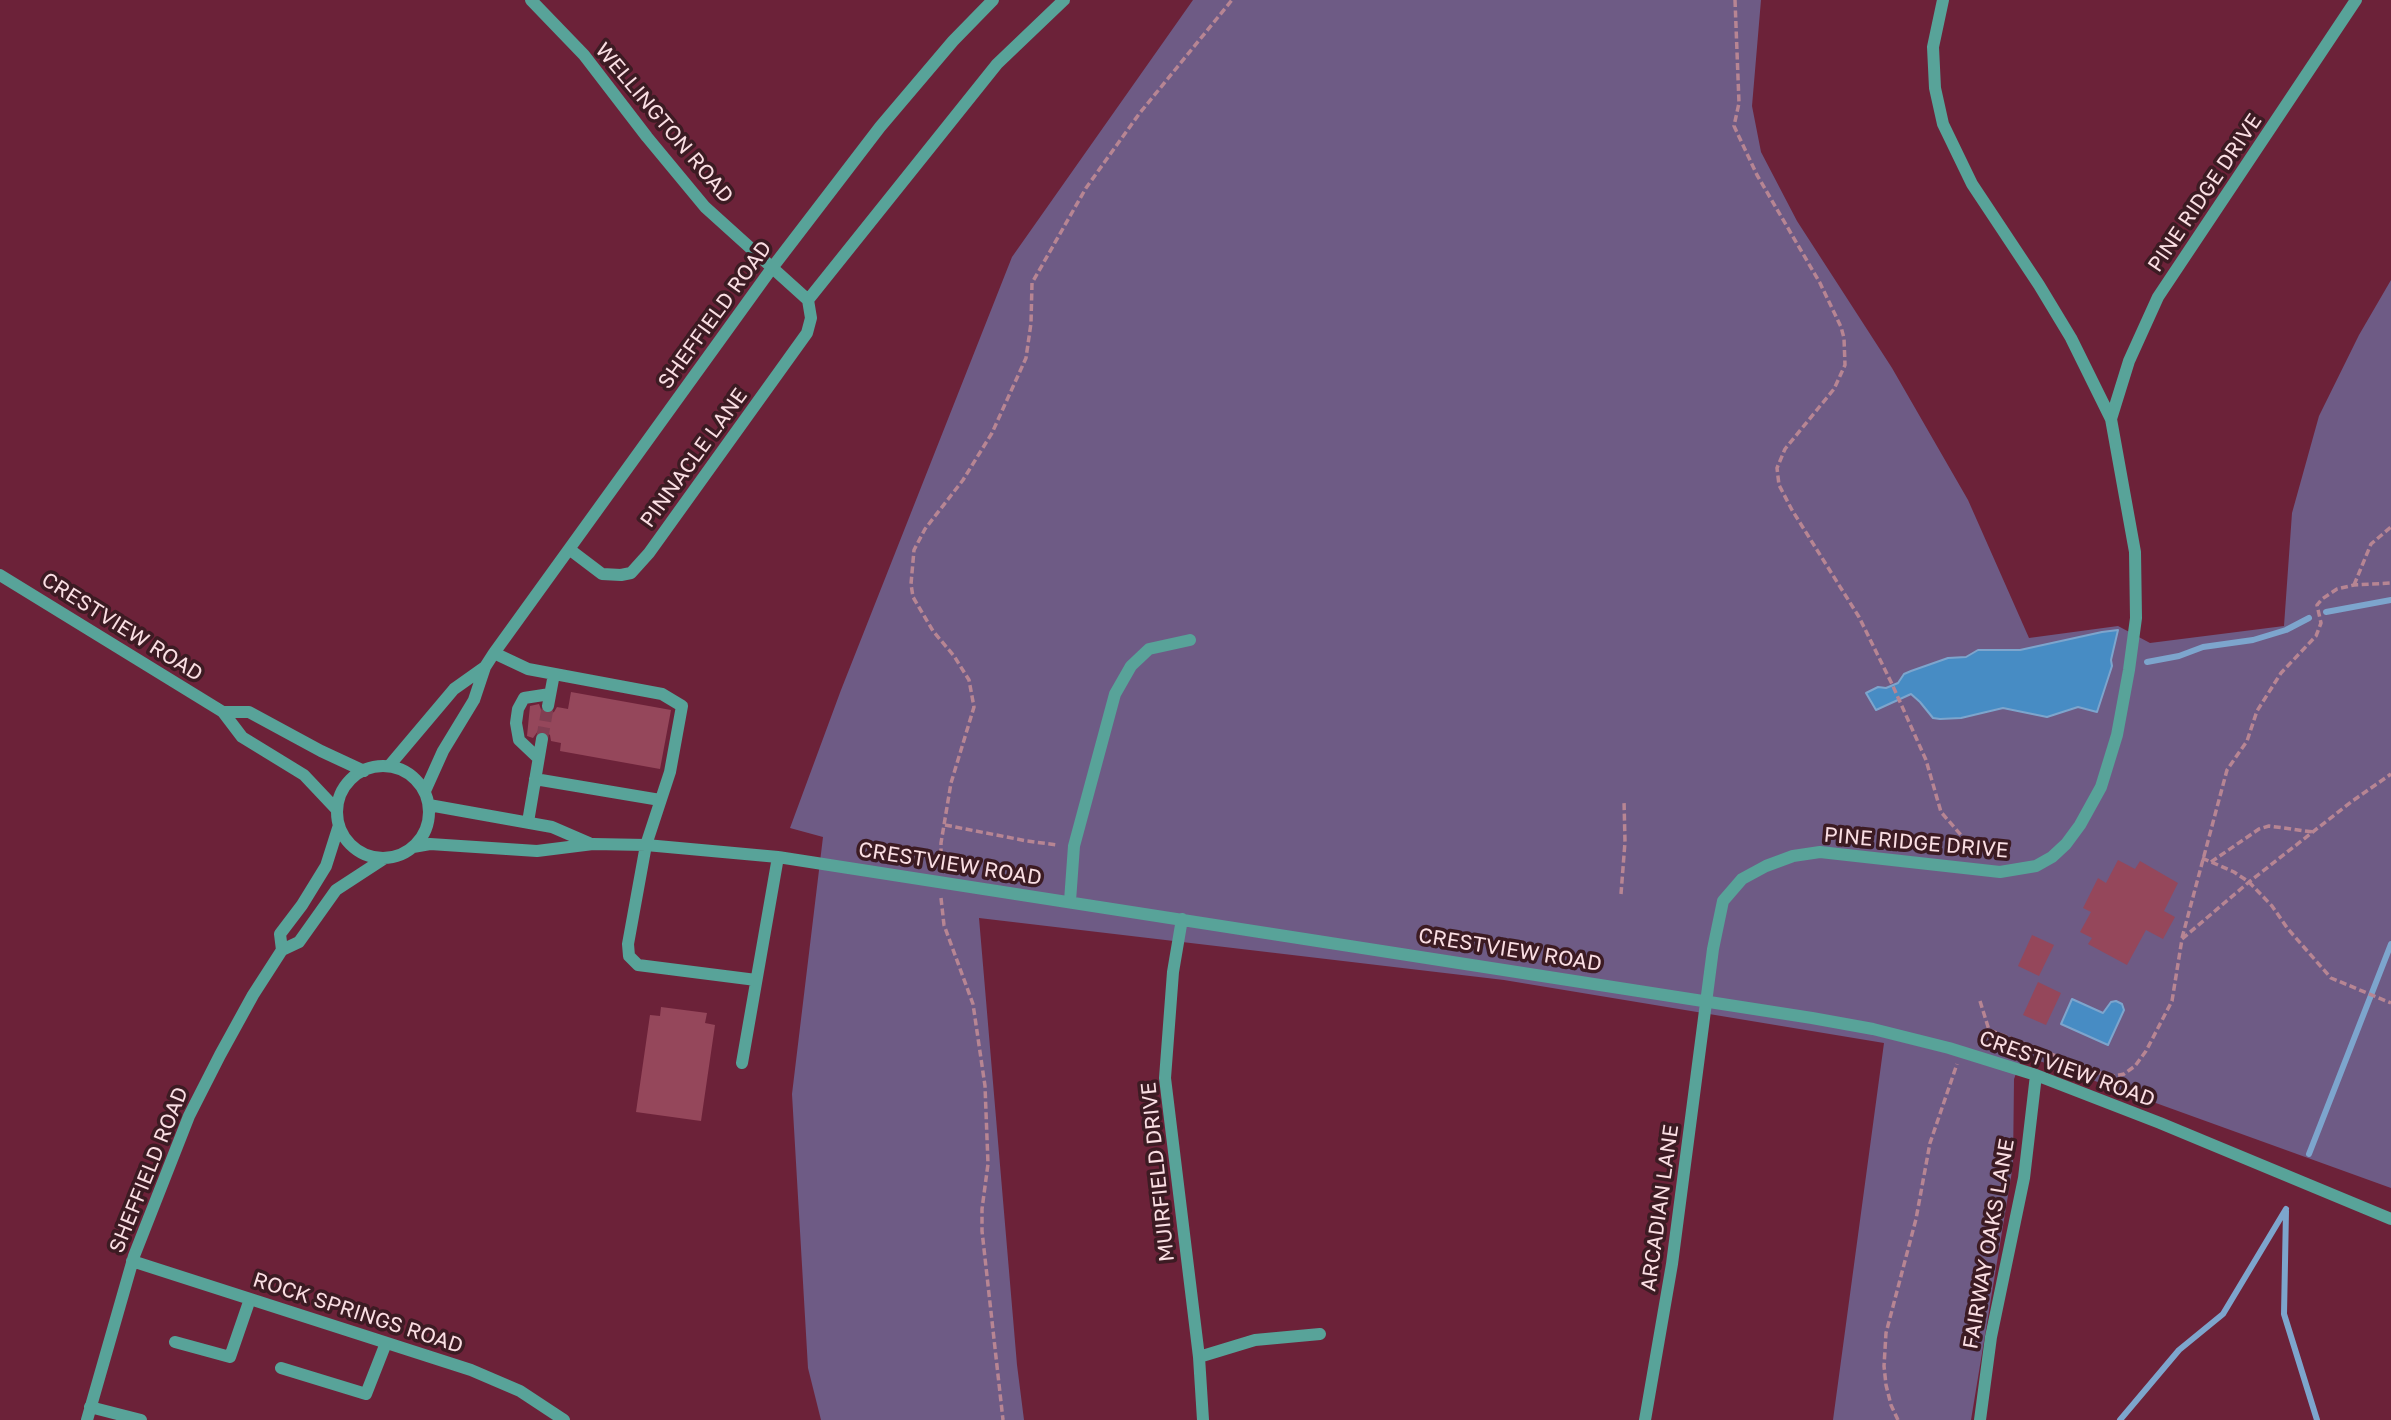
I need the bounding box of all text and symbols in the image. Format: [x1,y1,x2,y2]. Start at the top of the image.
street label: WELLINGTON ROAD [590,38,738,208]
street label: PINE RIDGE DRIVE [2143,109,2267,277]
street label: SHEFFIELD ROAD [653,236,777,394]
street label: PINNACLE LANE [635,384,753,532]
street label: CRESTVIEW ROAD [37,567,207,687]
street label: PINE RIDGE DRIVE [1823,822,2009,864]
street label: CRESTVIEW ROAD [857,837,1043,891]
street label: CRESTVIEW ROAD [1417,923,1603,977]
street label: CRESTVIEW ROAD [1976,1025,2158,1113]
street label: MUIRFIELD DRIVE [1136,1081,1180,1263]
street label: SHEFFIELD ROAD [104,1083,194,1257]
street label: ARCADIAN LANE [1636,1123,1684,1293]
street label: FAIRWAY OAKS LANE [1958,1137,2020,1351]
street label: ROCK SPRINGS ROAD [250,1267,466,1359]

